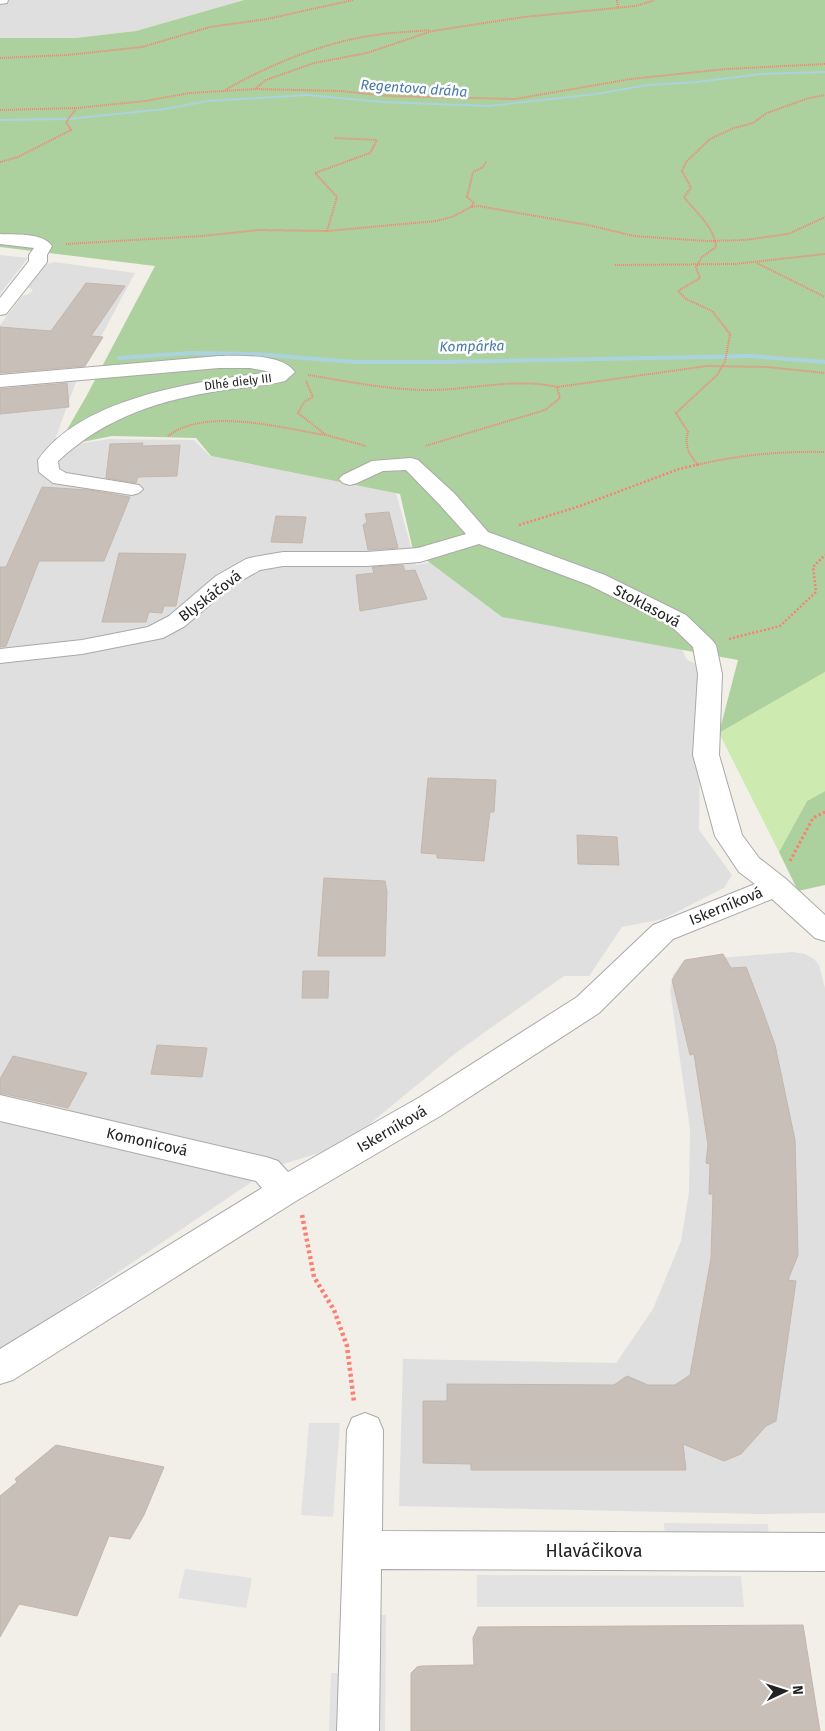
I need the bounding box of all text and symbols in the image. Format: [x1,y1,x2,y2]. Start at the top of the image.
water label: Regentova dráha [360,76,468,101]
water label: Kompárka [439,337,505,356]
street label: Dlhé diely III [203,371,273,393]
street label: Blyskáčová [175,567,245,625]
street label: Stoklasová [610,581,684,631]
street label: Iskerníková [687,883,765,929]
street label: Iskerníková [354,1102,430,1156]
street label: Komonicová [105,1124,189,1160]
street label: Hlaváčikova [546,1540,642,1562]
north arrow [760,1666,810,1716]
text: N [789,1685,806,1695]

